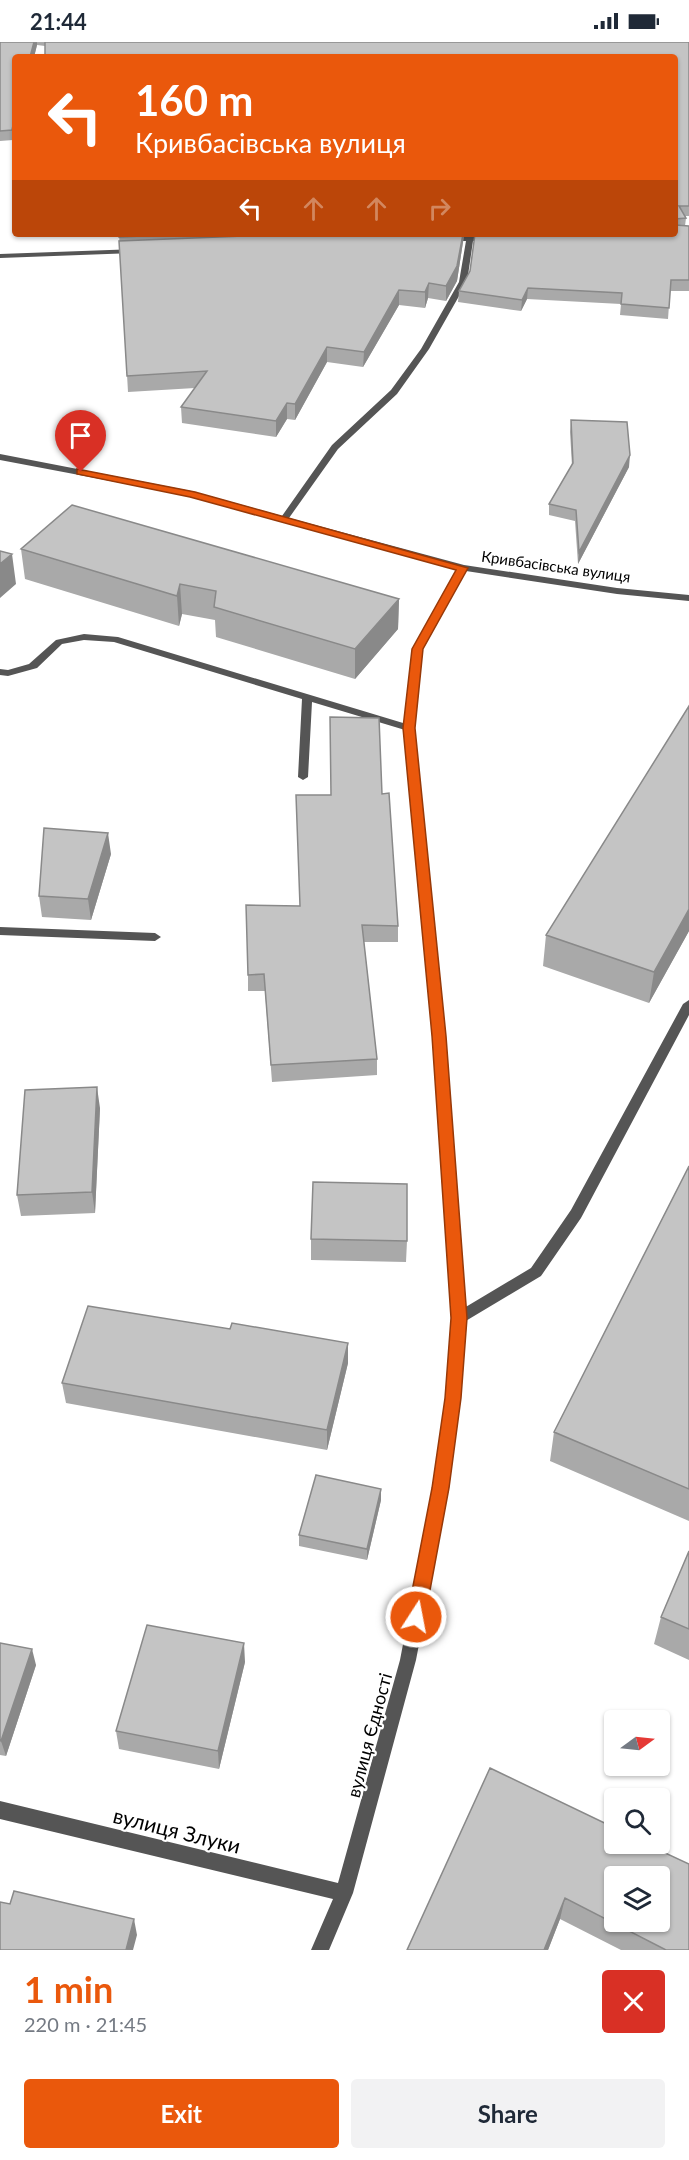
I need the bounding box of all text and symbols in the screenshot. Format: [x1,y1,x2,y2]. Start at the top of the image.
text: 21:44 [30,8,87,35]
text: 160 m [135,75,253,125]
icon: left [36,78,114,156]
text: Кривбасівська вулиця [135,126,406,159]
icon: left [234,192,267,225]
icon: ahead [297,192,330,225]
icon: ahead [360,192,393,225]
icon: right [423,192,456,225]
pin [55,410,106,472]
icon: arrive [64,419,97,452]
street label: Кривбасівська вулиця [480,547,632,585]
position arrow [384,1585,448,1649]
street label: вулиця Єдності [342,1670,396,1800]
north arrow [604,1710,670,1776]
map controls [604,1710,670,1932]
button: search [604,1788,670,1854]
street label: вулиця Злуки [111,1802,243,1858]
button: layers [604,1866,670,1932]
text: 1 min [24,1967,113,2011]
button: close [602,1970,665,2033]
text: 220 m · 21:45 [24,2012,147,2036]
button: Exit [24,2079,339,2148]
button: Share [351,2079,665,2148]

